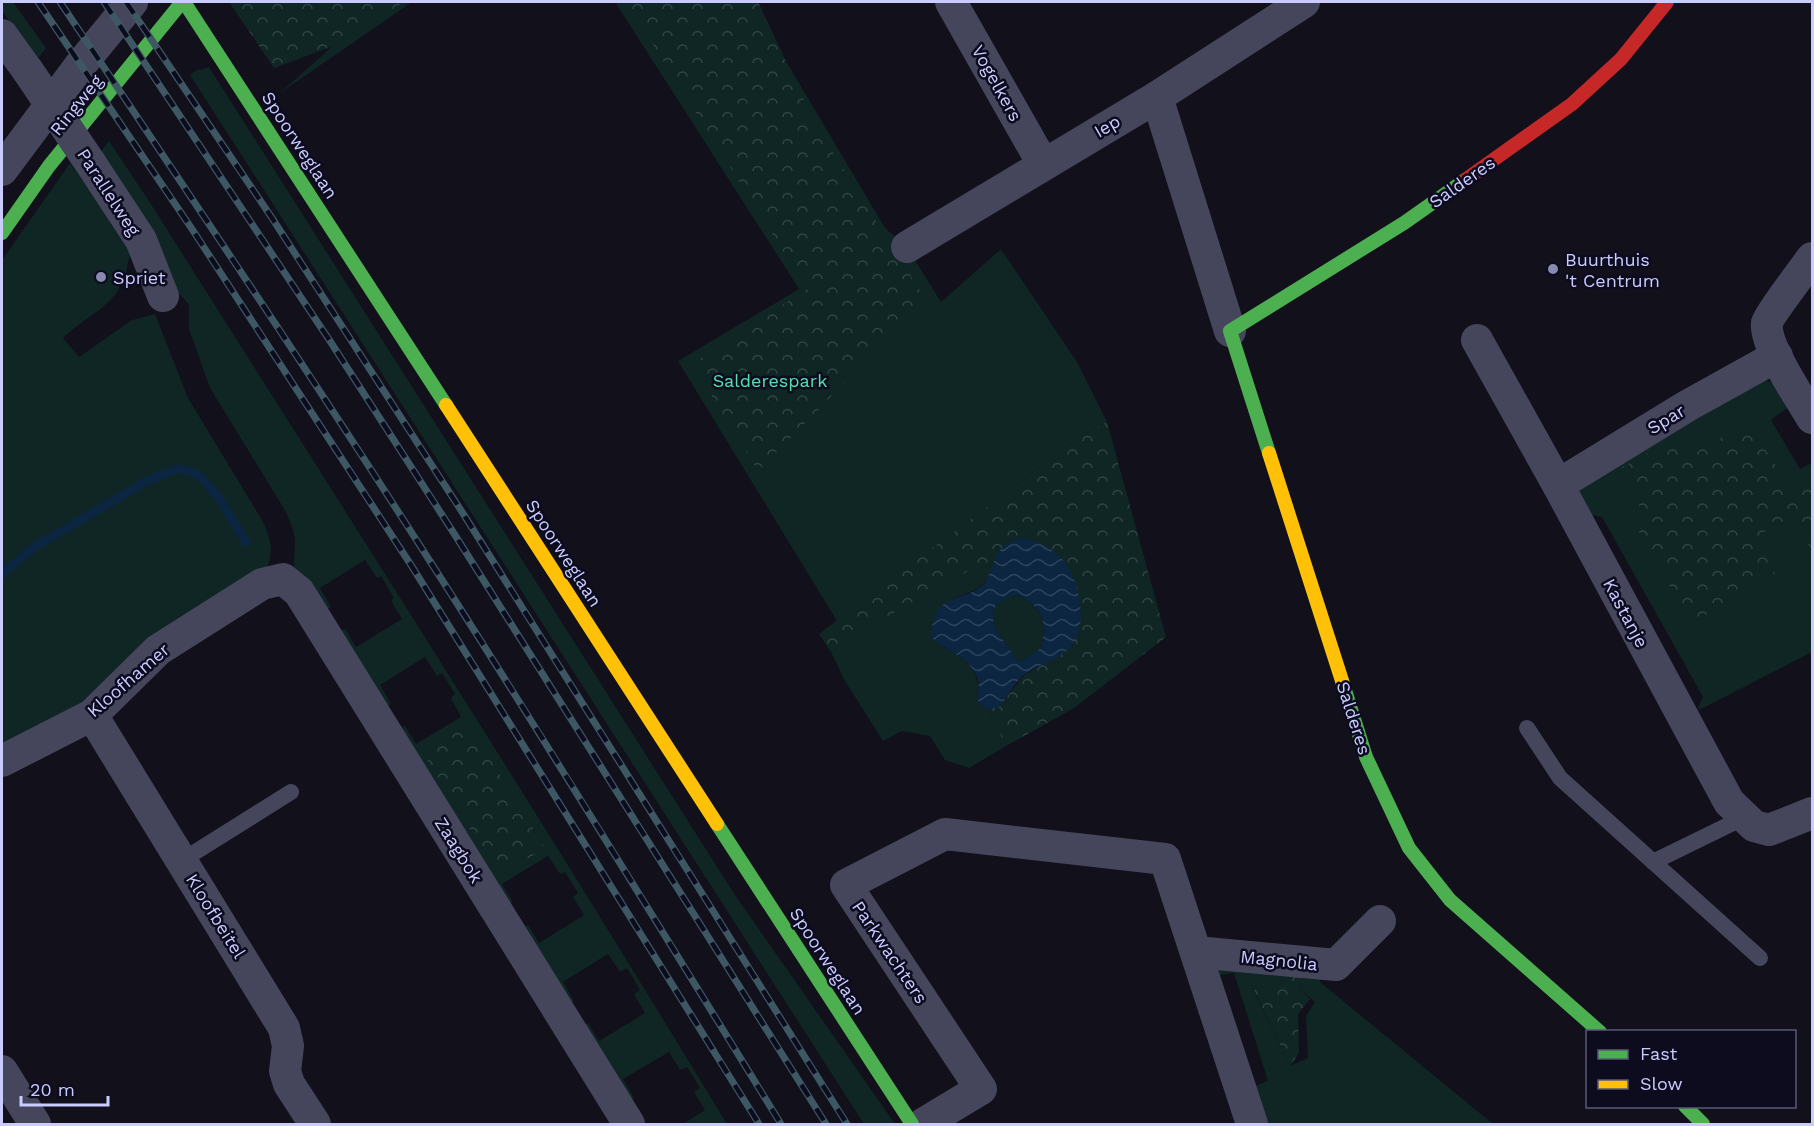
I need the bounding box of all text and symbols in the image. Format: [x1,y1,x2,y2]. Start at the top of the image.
street label: Vogelkers [967,41,1027,125]
street label: Ringweg [45,70,107,140]
street label: Spoorweglaan [258,88,342,202]
street label: Iep [1090,110,1124,142]
street label: Parallelweg [73,144,145,240]
street label: Salderes [1425,152,1499,212]
place label: Buurthuis 't Centrum [1565,249,1660,291]
marker: Buurthuis 't Centrum [1546,262,1560,276]
place label: Spriet [113,267,166,288]
marker: Spriet [94,270,108,284]
park label: Salderespark [713,370,827,391]
street label: Spar [1643,400,1689,438]
street label: Spoorweglaan [522,496,606,610]
street label: Kastanje [1599,575,1653,651]
street label: Kloofhamer [83,639,173,721]
street label: Salderes [1332,679,1376,757]
street label: Zaagbok [431,813,487,887]
street label: Kloofbeitel [182,870,251,963]
street label: Parkwachters [848,897,932,1007]
street label: Spoorweglaan [786,904,870,1018]
street label: Magnolia [1239,946,1319,974]
legend [1586,1030,1796,1108]
text: Fast [1640,1043,1678,1064]
scale bar [21,1069,108,1107]
text: Slow [1640,1073,1683,1094]
text: 20 m [30,1079,75,1100]

